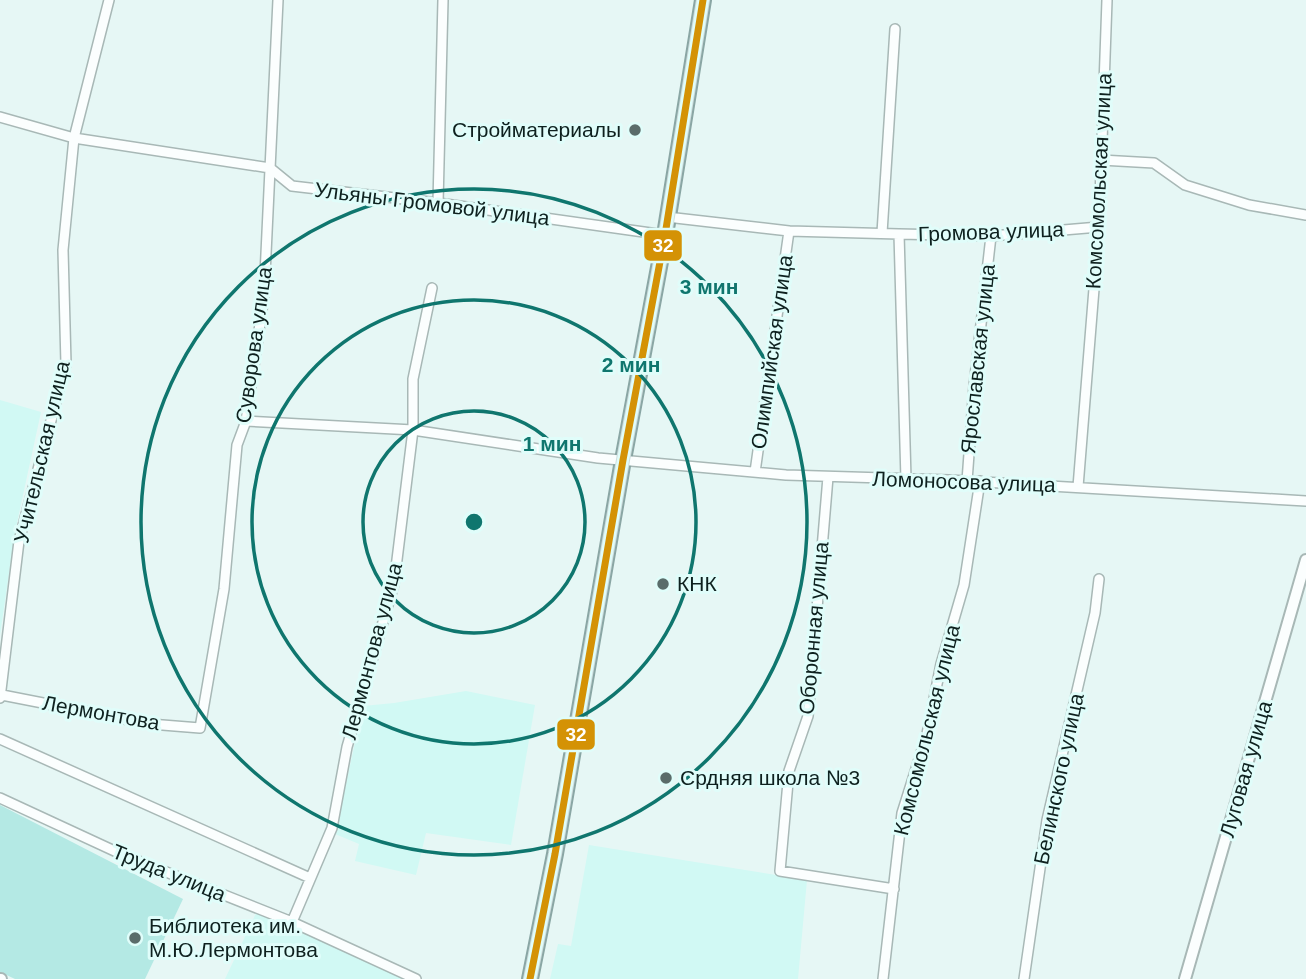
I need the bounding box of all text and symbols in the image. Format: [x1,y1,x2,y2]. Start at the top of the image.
street label: Комсомольская улица [1081,72,1116,290]
place label: Стройматериалы [452,118,621,141]
marker: Стройматериалы [627,122,643,138]
street label: Ульяны Громовой улица [313,178,551,229]
street label: Громова улица [918,217,1065,246]
line badge: 32 [643,229,683,262]
text: 32 [652,235,674,256]
street label: Олимпийская улица [746,253,797,451]
street label: Ярославская улица [956,263,999,455]
street label: Суворова улица [231,265,276,425]
text: 3 мин [680,275,738,298]
text: 2 мин [602,353,660,376]
street label: Учительская улица [9,358,74,545]
text: 1 мин [523,432,581,455]
street label: Ломоносова улица [872,467,1056,496]
centre of rings [462,510,486,534]
street label: Оборонная улица [794,540,833,715]
street label: Лермонтова улица [337,560,406,742]
place label: КНК [677,572,717,595]
marker: КНК [655,576,671,592]
street label: Комсомольская улица [889,622,964,838]
street label: Лермонтова [41,691,162,734]
street label: Белинского улица [1029,691,1088,867]
street label: Луговая улица [1215,698,1276,840]
line badge: 32 [556,718,596,751]
text: 32 [565,724,587,745]
place label: Срдняя школа №3 [680,766,860,789]
marker: Срдняя школа №3 [658,770,674,786]
street label: Труда улица [109,839,230,906]
place label: Библиотека им. М.Ю.Лермонтова [149,914,318,961]
marker: Библиотека им. М.Ю.Лермонтова [127,930,143,946]

